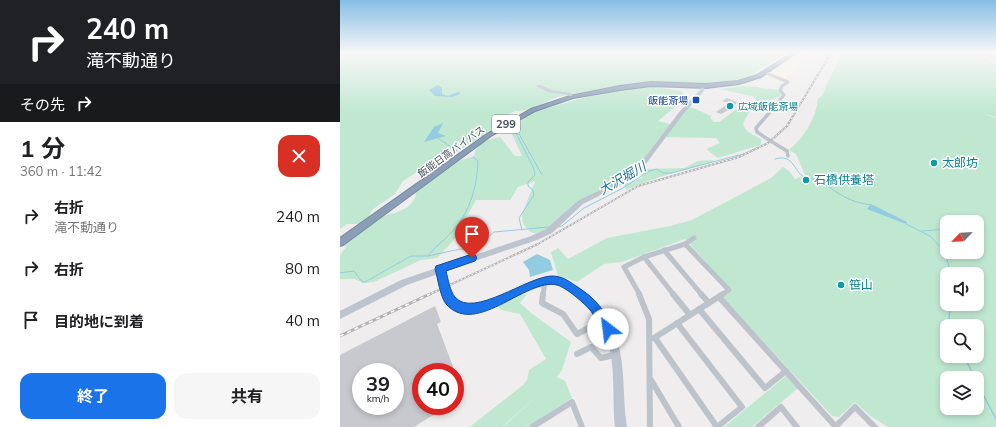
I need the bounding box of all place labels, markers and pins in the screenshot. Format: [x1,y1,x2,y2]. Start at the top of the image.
place label: 飯能斎場 [648,94,688,107]
marker: 飯能斎場 [691,95,701,105]
place label: 広域飯能斎場 [738,100,798,113]
marker: 広域飯能斎場 [725,101,735,111]
place label: 太郎坊 [942,155,978,170]
marker: 太郎坊 [929,158,939,168]
place label: 石橋供養塔 [814,172,874,187]
marker: 石橋供養塔 [801,175,811,185]
pin [455,217,489,258]
place label: 笹山 [849,277,873,292]
marker: 笹山 [836,280,846,290]

